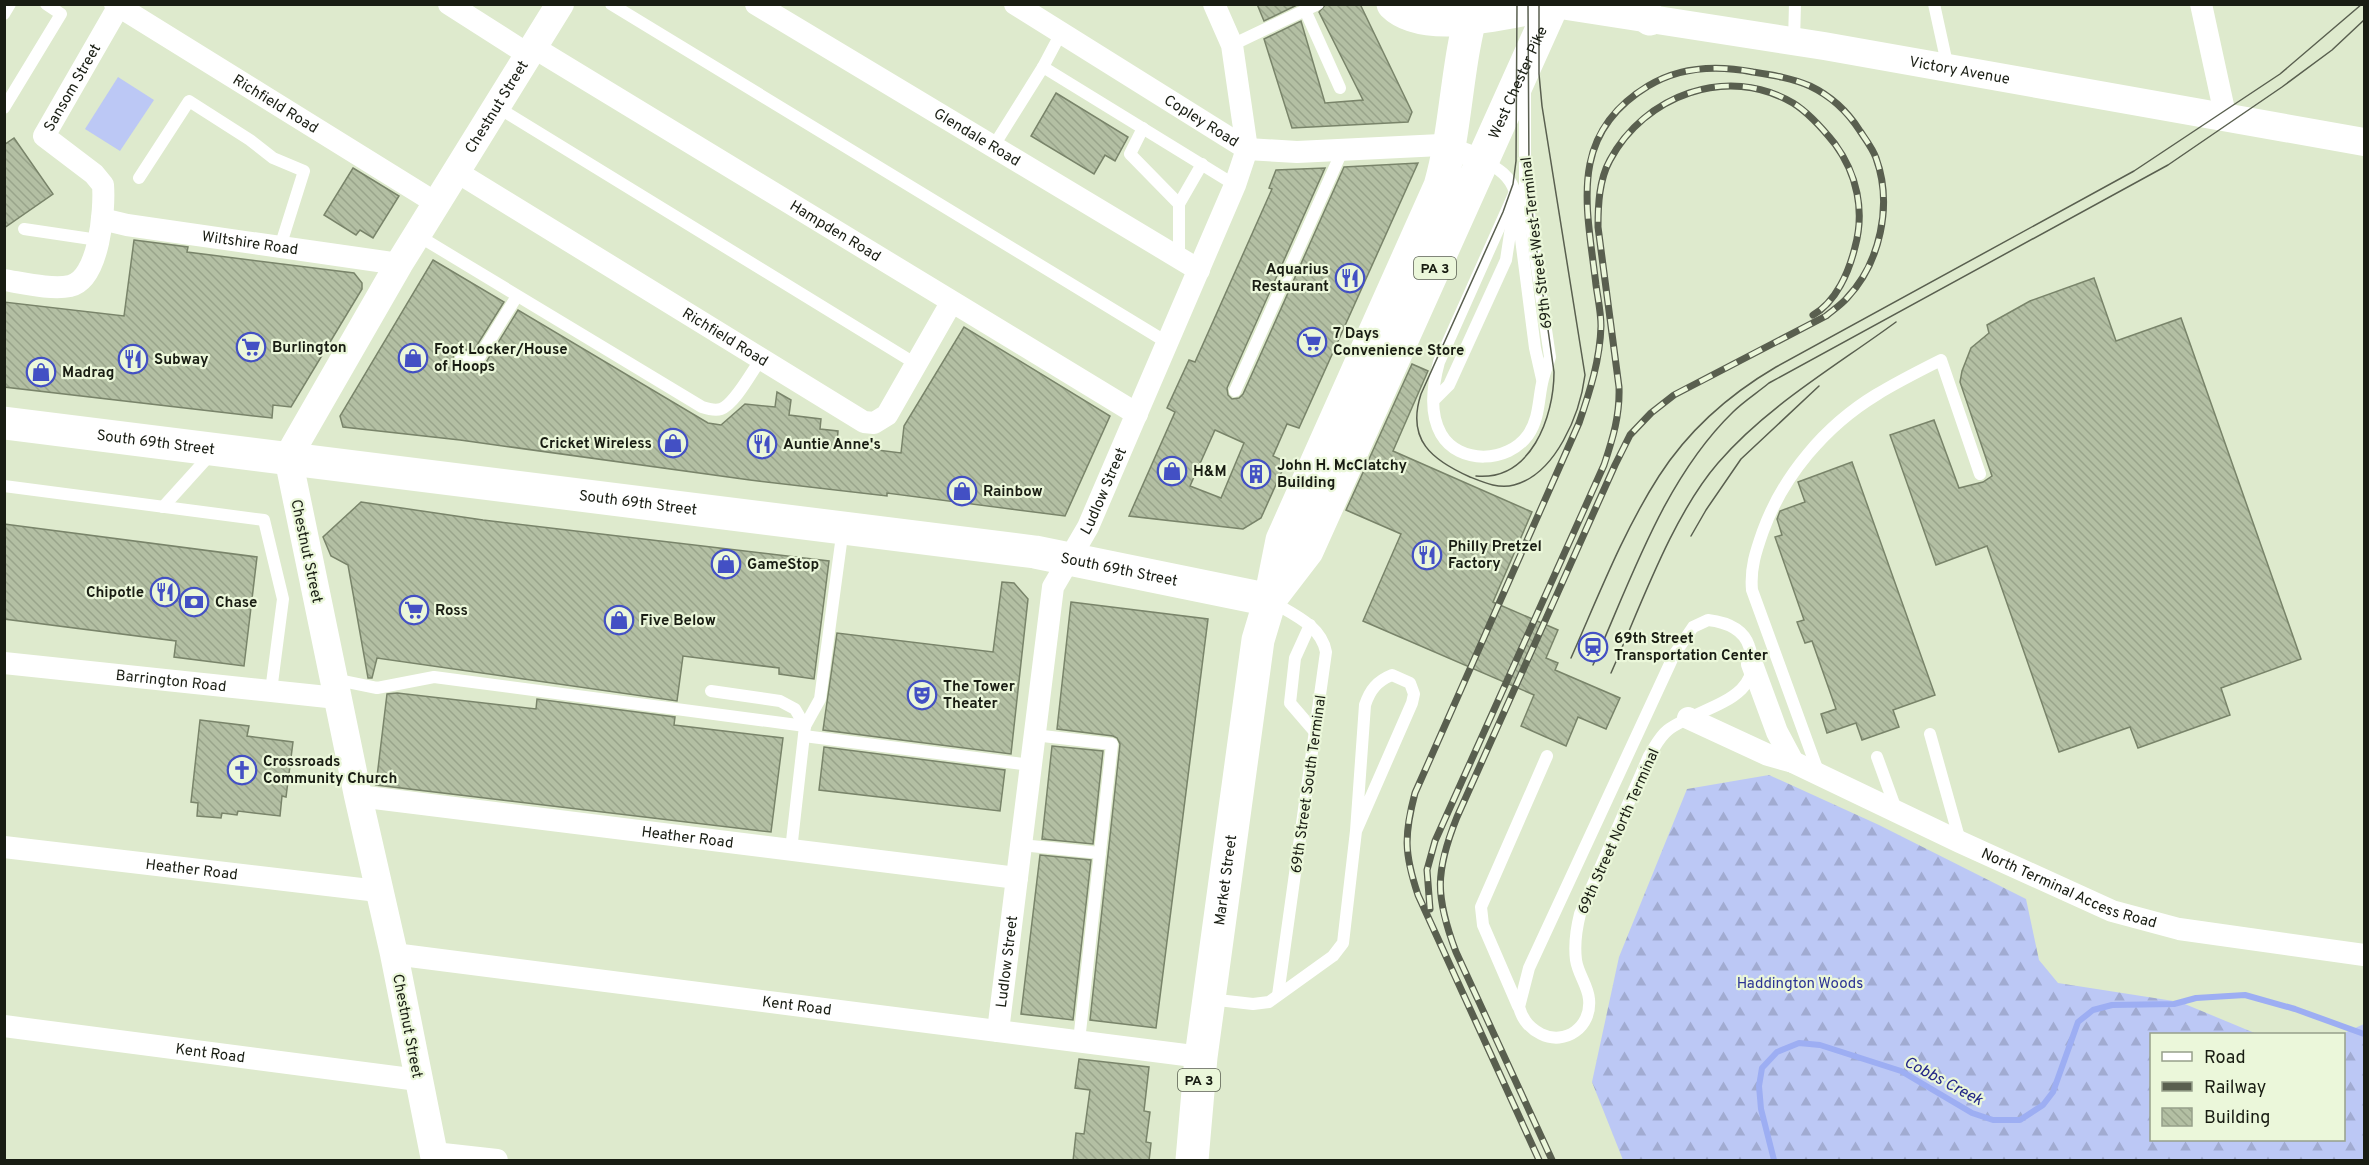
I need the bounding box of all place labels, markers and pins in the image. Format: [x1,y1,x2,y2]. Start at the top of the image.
place label: Aquarius Restaurant [1252,261,1329,297]
restaurant icon: Aquarius Restaurant [1334,262,1366,294]
place label: 7 Days Convenience Store [1333,325,1464,361]
supermarket icon: 7 Days Convenience Store [1296,326,1328,358]
supermarket icon: Burlington [235,331,267,363]
place label: Burlington [272,339,347,358]
place label: Foot Locker/House of Hoops [434,341,568,377]
shop icon: Foot Locker/House of Hoops [397,342,429,374]
restaurant icon: Subway [117,343,149,375]
place label: Subway [154,351,209,370]
shop icon: Madrag [25,356,57,388]
place label: Madrag [62,364,114,383]
shop icon: Cricket Wireless [657,427,689,459]
restaurant icon: Auntie Anne's [746,428,778,460]
place label: Cricket Wireless [539,435,652,454]
place label: Auntie Anne's [783,436,881,455]
shop icon: H&M [1156,455,1188,487]
place label: John H. McClatchy Building [1277,457,1408,493]
building icon: John H. McClatchy Building [1240,458,1272,490]
place label: H&M [1193,463,1227,482]
shop icon: Rainbow [946,475,978,507]
place label: Rainbow [983,483,1043,502]
place label: Philly Pretzel Factory [1448,538,1542,574]
restaurant icon: Philly Pretzel Factory [1411,539,1443,571]
shop icon: GameStop [710,548,742,580]
place label: GameStop [747,556,819,575]
restaurant icon: Chipotle [149,576,181,608]
place label: Chipotle [86,584,144,603]
bank icon: Chase [178,586,210,618]
place label: Chase [215,594,257,613]
supermarket icon: Ross [398,594,430,626]
place label: Ross [435,602,468,621]
shop icon: Five Below [603,604,635,636]
place label: Five Below [640,612,716,631]
place label: 69th Street Transportation Center [1614,630,1769,666]
station icon: 69th Street Transportation Center [1577,631,1609,663]
place label: The Tower Theater [943,678,1016,714]
theatre icon: The Tower Theater [906,679,938,711]
place label: Crossroads Community Church [263,753,397,789]
church icon: Crossroads Community Church [226,754,258,786]

